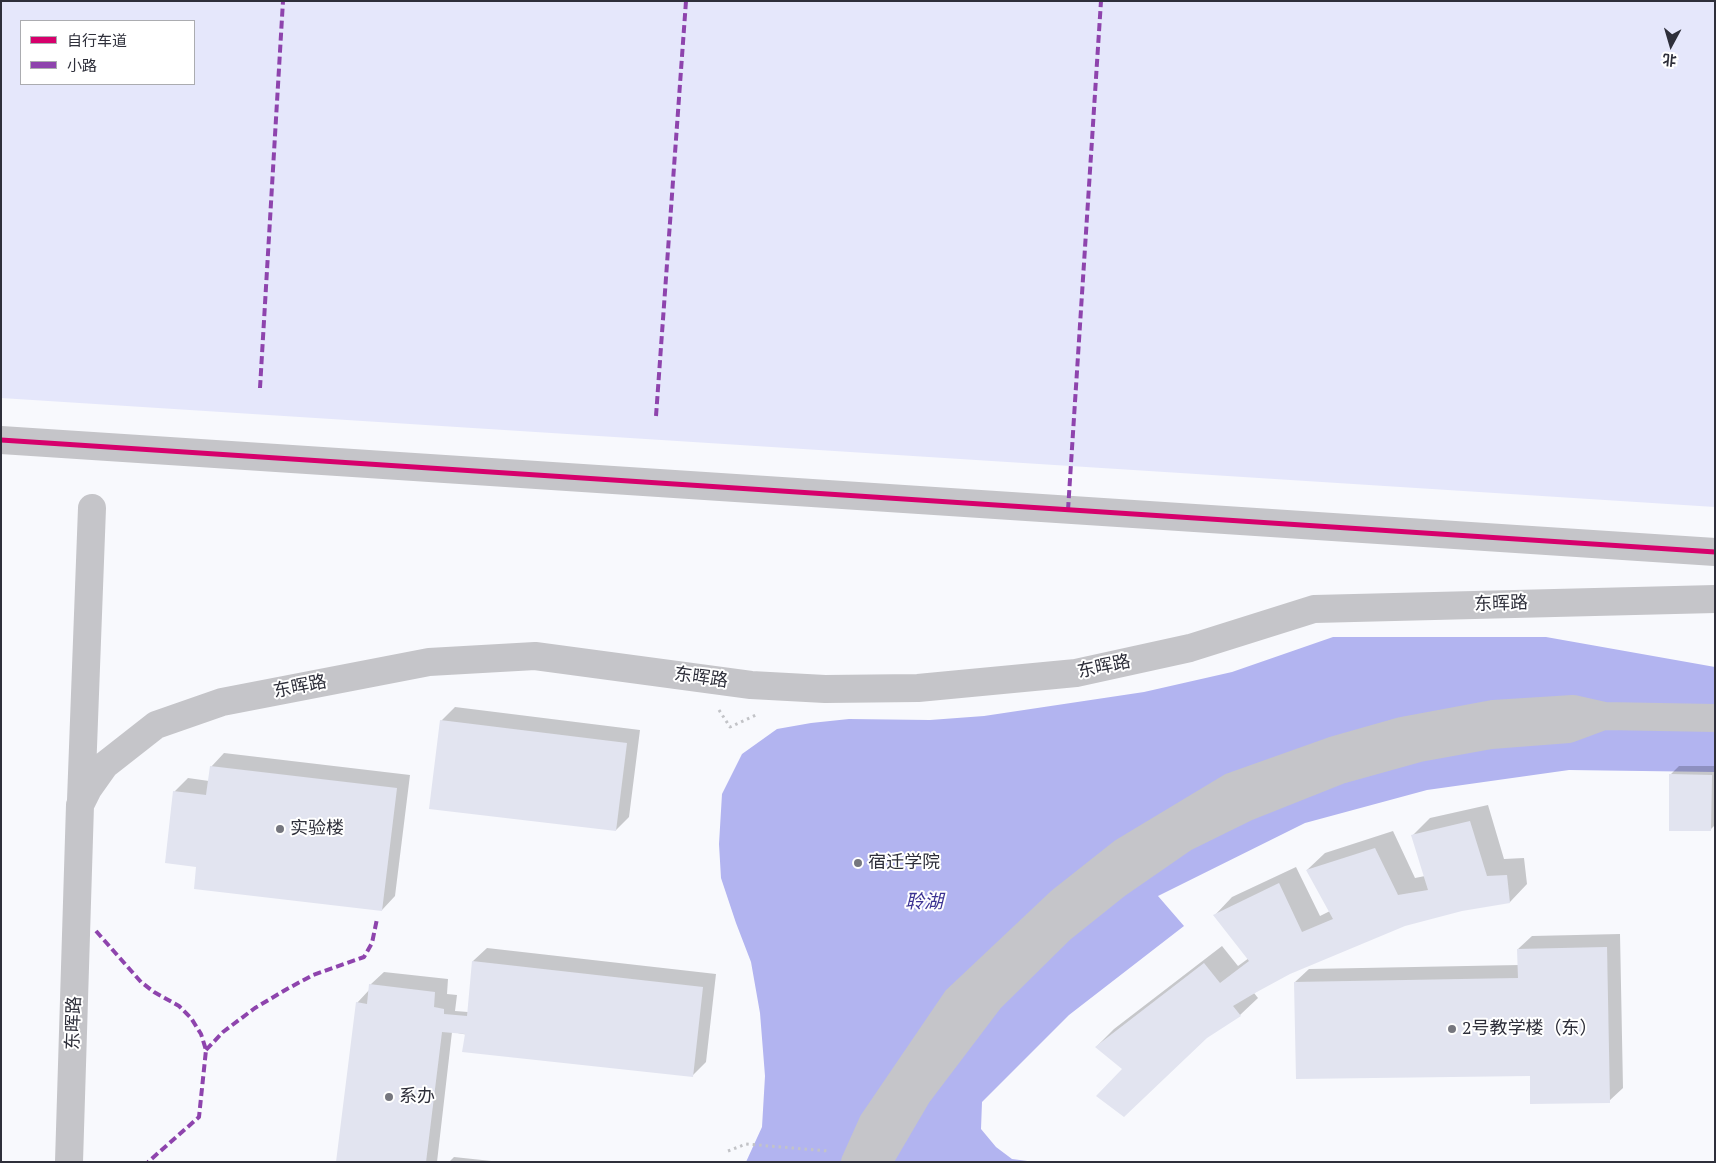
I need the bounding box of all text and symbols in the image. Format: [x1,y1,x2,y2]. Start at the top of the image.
legend [20,20,195,85]
north arrow [1646,20,1696,70]
text: 自行车道 [67,30,127,50]
text: 北 [1661,50,1677,71]
text: 小路 [67,55,97,75]
street label: 东晖路 [1474,592,1528,616]
street label: 东晖路 [1075,651,1133,683]
street label: 东晖路 [673,664,729,692]
street label: 东晖路 [271,671,329,703]
place label: 实验楼 [290,818,344,840]
marker: 实验楼 [274,823,286,835]
place label: 宿迁学院 [868,852,940,874]
marker: 宿迁学院 [852,857,864,869]
water label: 聆湖 [905,892,943,914]
street label: 东晖路 [62,996,86,1050]
place label: 2号教学楼（东） [1462,1018,1598,1040]
marker: 2号教学楼（东） [1446,1023,1458,1035]
place label: 系办 [399,1086,435,1108]
marker: 系办 [383,1091,395,1103]

